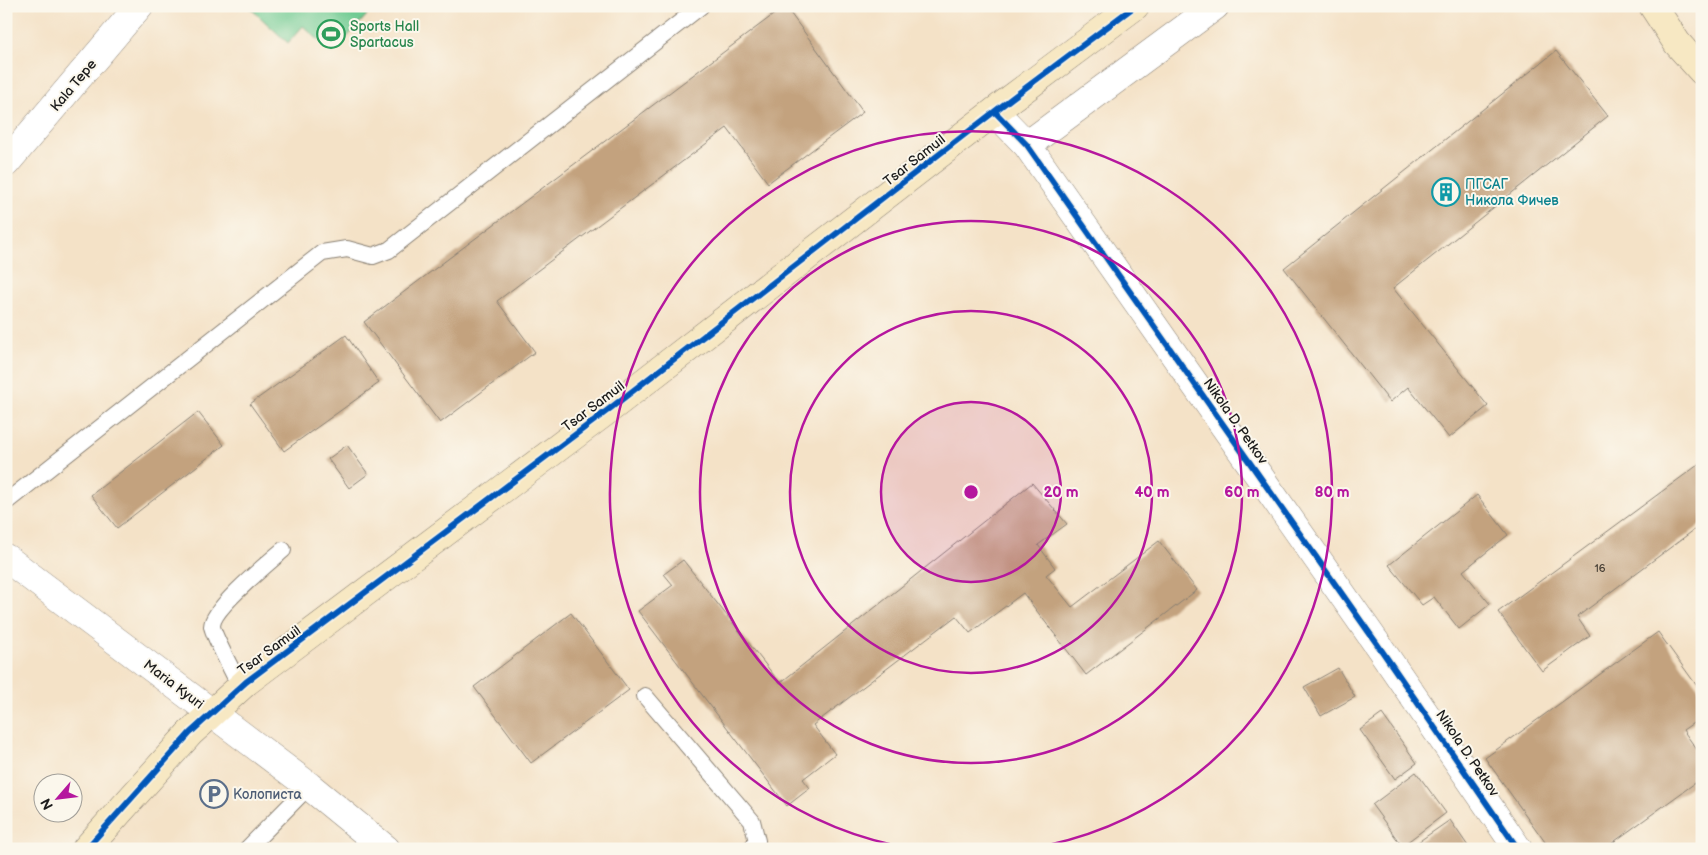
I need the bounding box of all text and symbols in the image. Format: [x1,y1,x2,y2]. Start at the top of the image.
place label: Sports Hall Spartacus [350,18,419,51]
sports icon: Sports Hall Spartacus [316,19,346,49]
street label: Kala Tepe [47,56,100,115]
street label: Tsar Samuil [880,131,949,190]
place label: ПГСАГ Никола Фичев [1465,176,1559,209]
building icon: ПГСАГ Никола Фичев [1431,177,1461,207]
street label: Nikola D. Petkov [1200,375,1272,468]
street label: Tsar Samuil [559,377,628,435]
centre of rings [962,483,980,501]
text: 20 m [1044,483,1079,502]
text: 40 m [1134,483,1170,502]
text: 60 m [1224,483,1260,502]
text: 80 m [1314,483,1350,502]
house number: 16 [1595,562,1606,575]
street label: Tsar Samuil [234,622,304,679]
street label: Maria Kyuri [140,656,207,713]
street label: Nikola D. Petkov [1432,707,1503,800]
north arrow [32,772,82,822]
parking icon: Колописта [199,779,229,809]
place label: Колописта [233,786,302,803]
text: N [37,795,57,813]

